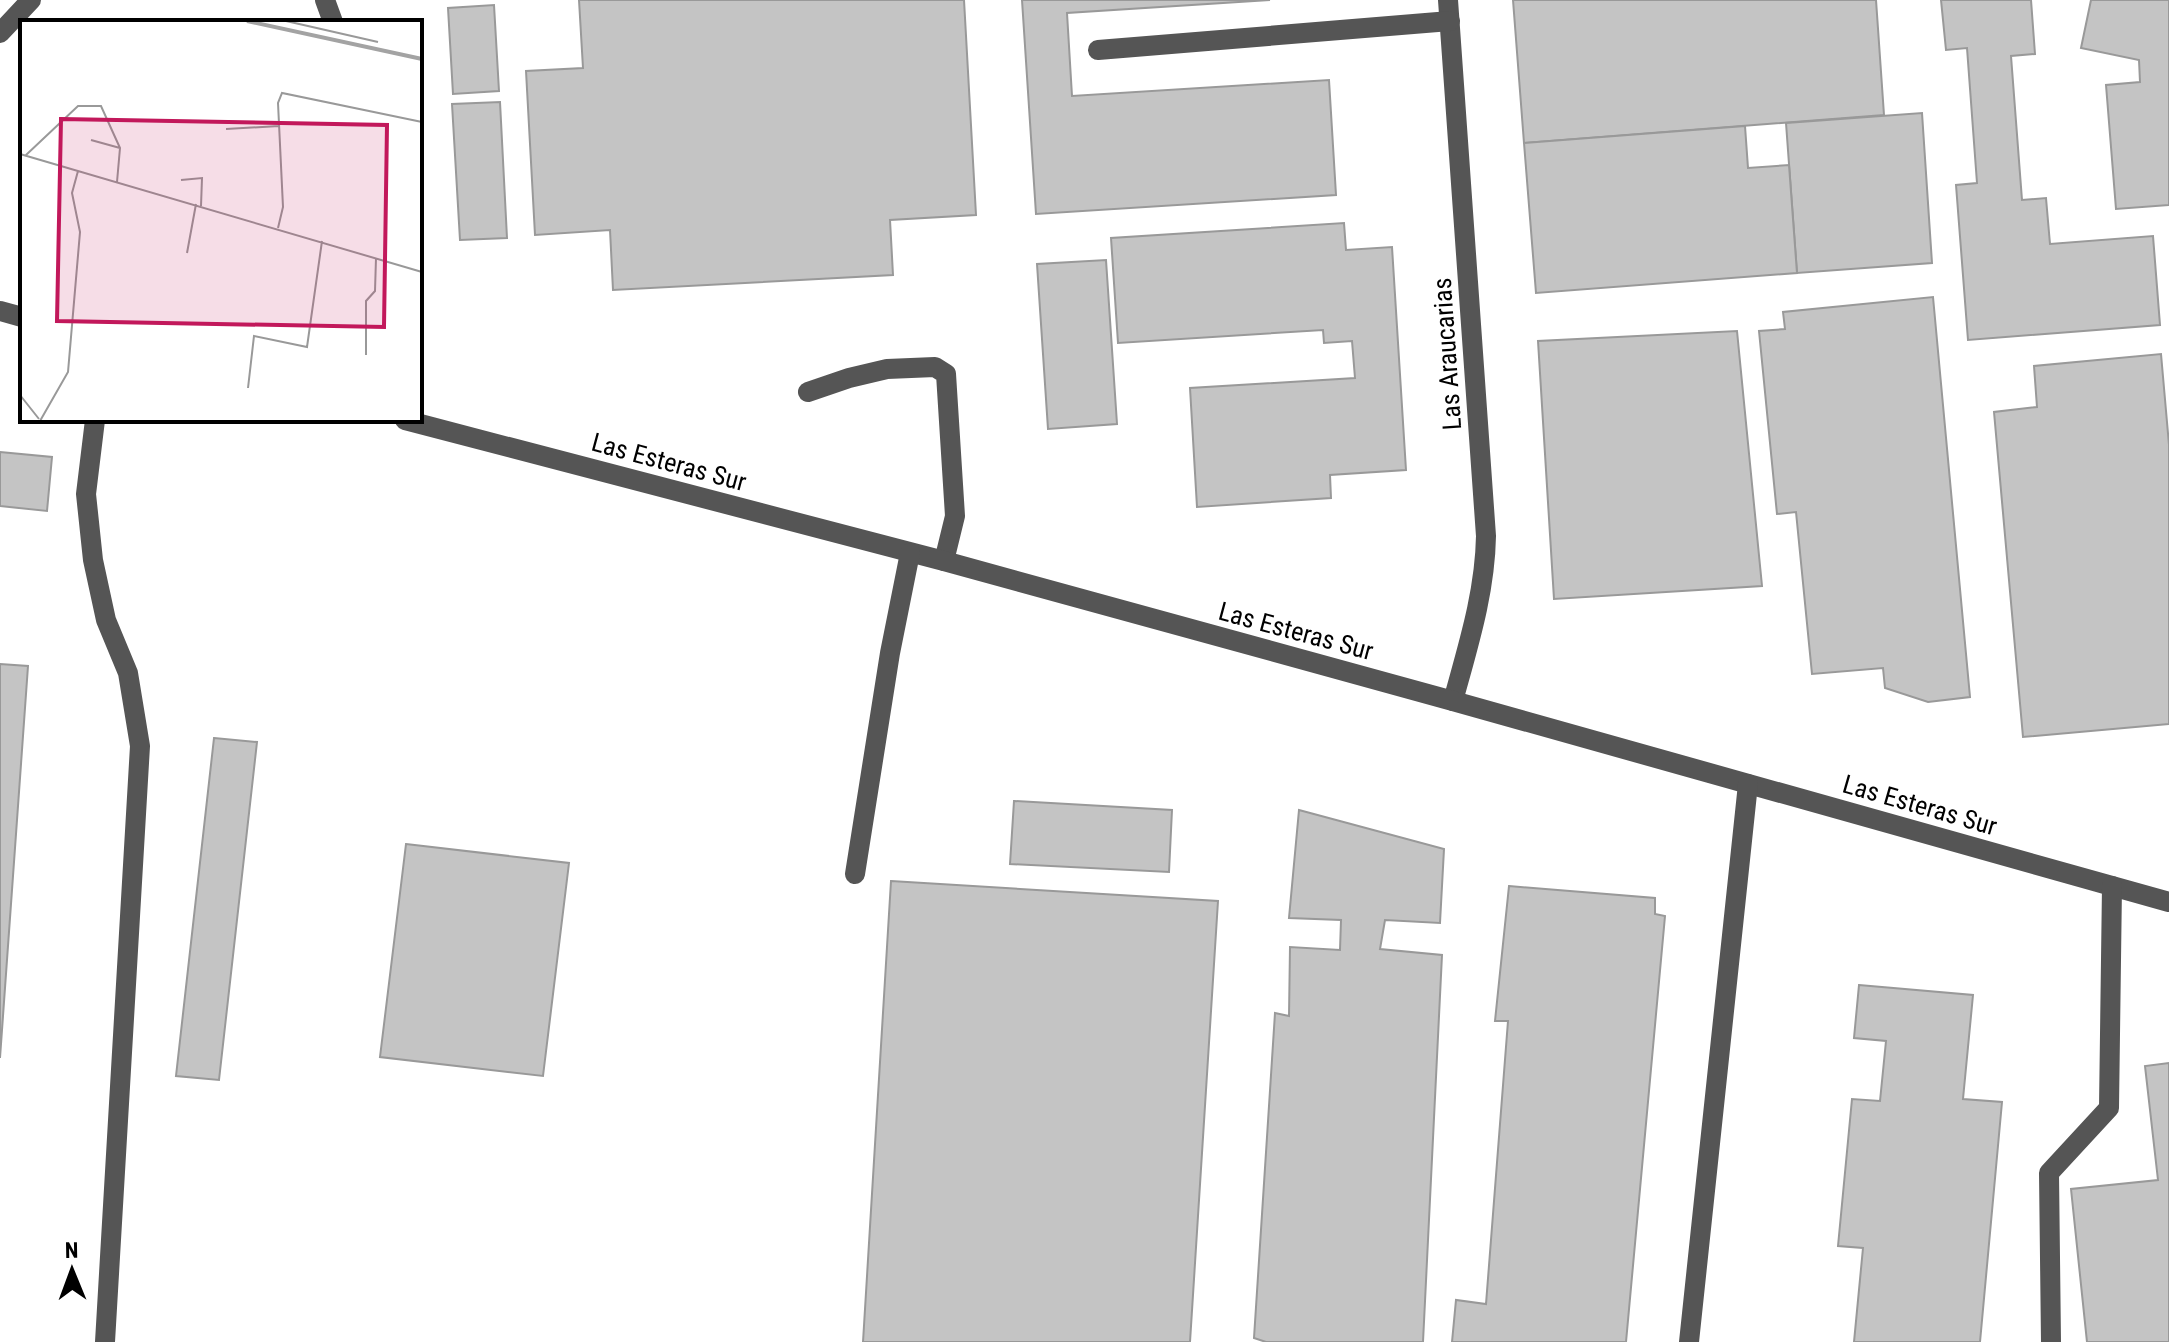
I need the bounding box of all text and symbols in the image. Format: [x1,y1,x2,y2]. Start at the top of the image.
inset map [20,20,422,422]
street label: Las Araucarias [1427,277,1467,431]
street label: Las Esteras Sur [588,427,750,497]
street label: Las Esteras Sur [1215,596,1377,666]
street label: Las Esteras Sur [1839,769,2001,841]
north arrow [32,1230,112,1310]
text: N [65,1238,79,1263]

